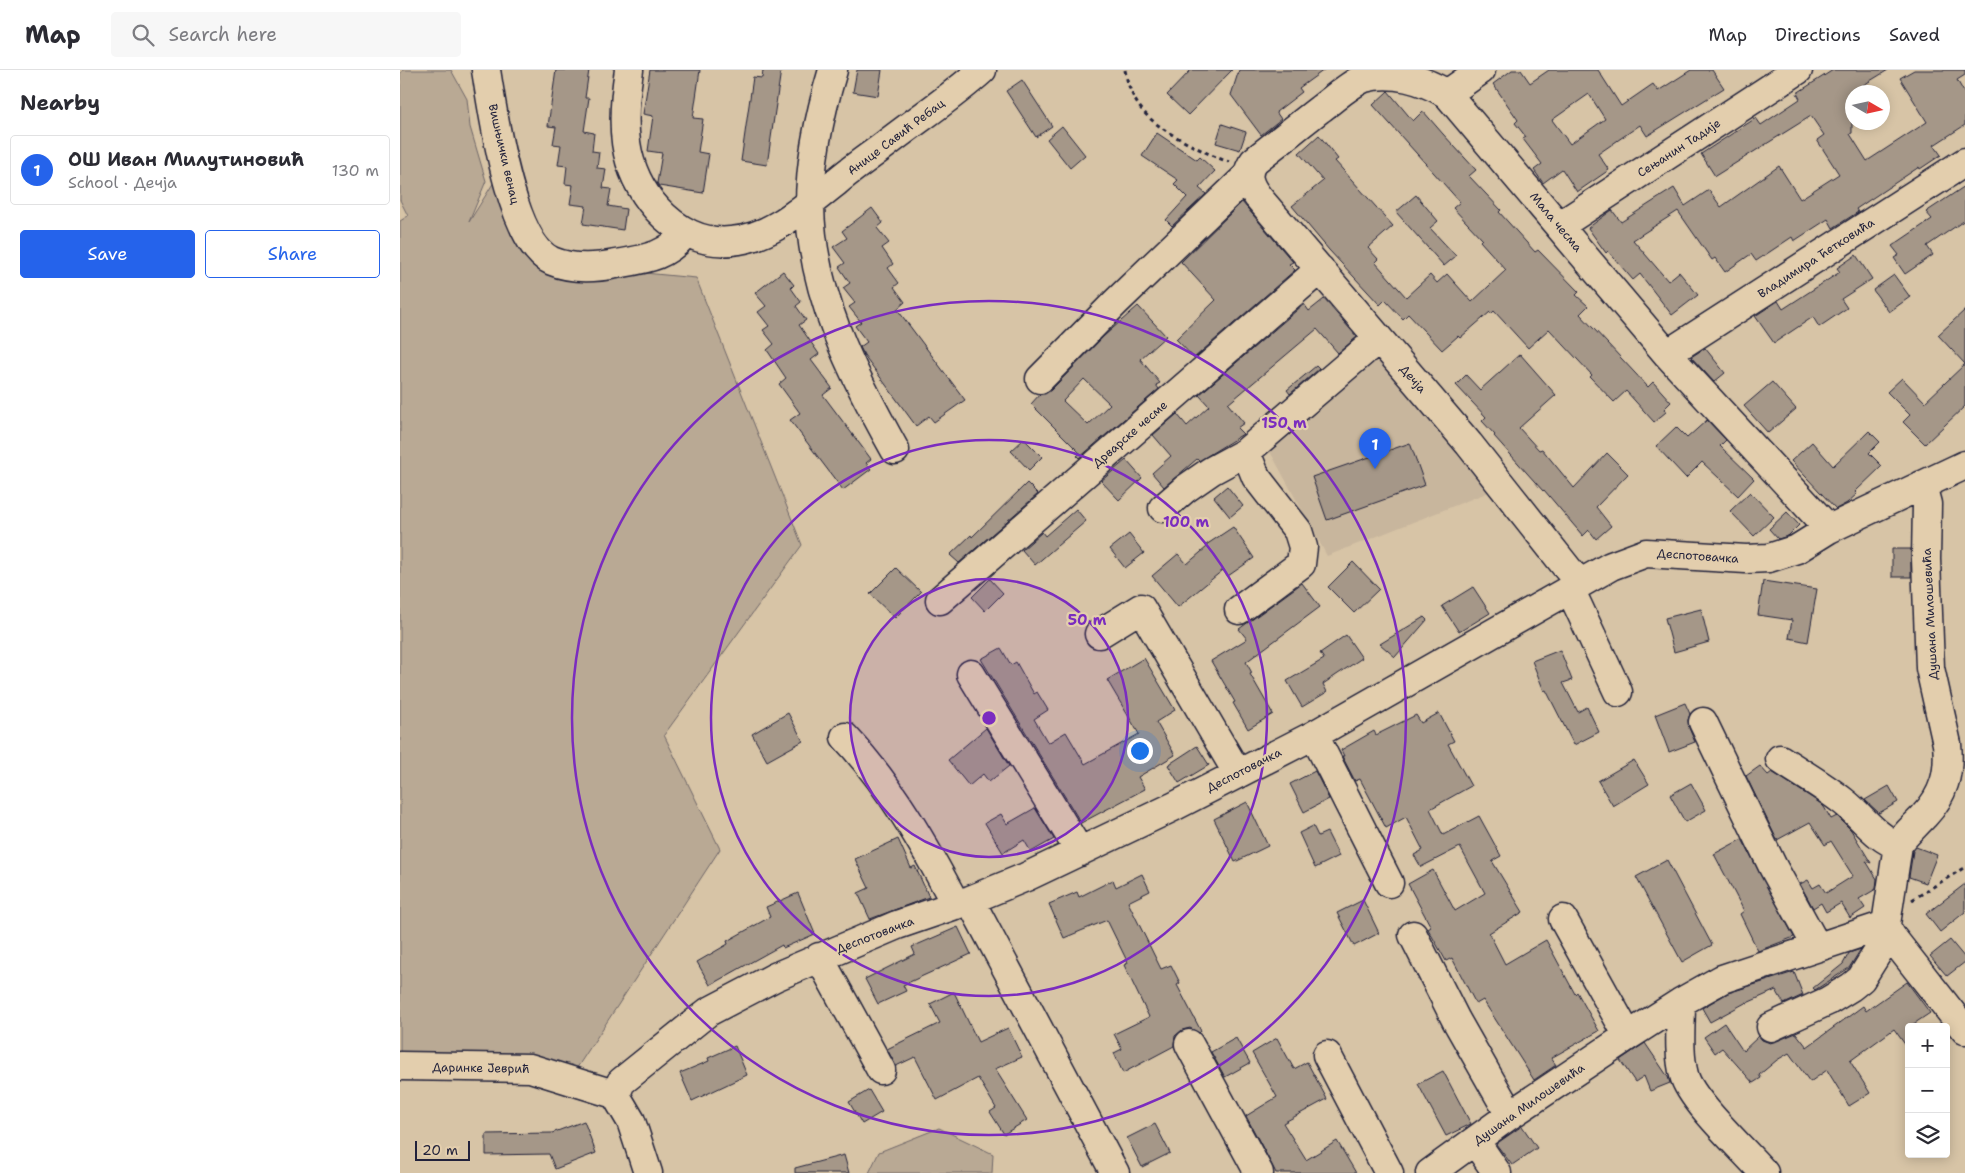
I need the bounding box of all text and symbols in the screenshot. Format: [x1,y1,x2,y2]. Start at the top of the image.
search box [111,12,461,57]
text: Map [25,19,81,51]
icon: search [129,21,157,49]
text: Search here [169,22,277,47]
text: Map [1709,23,1747,47]
text: Directions [1775,23,1861,47]
text: Saved [1889,23,1940,47]
north arrow [1845,85,1890,130]
text: Nearby [20,89,100,117]
street label: Анице Савић Ребац [844,95,948,179]
street label: Вишњички венац [485,102,523,206]
street label: Сењанин Тадије [1634,115,1724,181]
text: ОШ Иван Милутиновић [68,147,304,172]
text: 1 [33,160,41,181]
text: 130 m [332,160,379,181]
text: School · Дечја [68,172,177,193]
street label: Мала чесма [1526,189,1586,256]
street label: Владимира Ћетковића [1755,214,1878,302]
button: Save [20,230,195,278]
button: Share [205,230,380,278]
street label: Дечја [1396,361,1430,397]
street label: Дрварске чесме [1089,397,1171,471]
text: 150 m [1261,413,1307,433]
pin: 1 [1359,428,1391,469]
text: 100 m [1163,512,1209,532]
street label: Деспотовачка [1657,545,1740,567]
street label: Душана Милошевића [1919,547,1941,680]
text: 50 m [1068,610,1107,630]
centre of rings [980,709,998,727]
your location [1127,738,1153,764]
street label: Деспотовачка [1204,744,1285,796]
street label: Деспотовачка [834,913,917,957]
map controls [1905,1023,1950,1158]
button: + [1905,1023,1950,1068]
street label: Даринке Јеврић [432,1059,530,1077]
street label: Душана Милошевића [1470,1059,1588,1148]
button: − [1905,1068,1950,1113]
button: layers [1905,1113,1950,1158]
scale bar [415,1138,470,1161]
text: 20 m [422,1141,458,1159]

